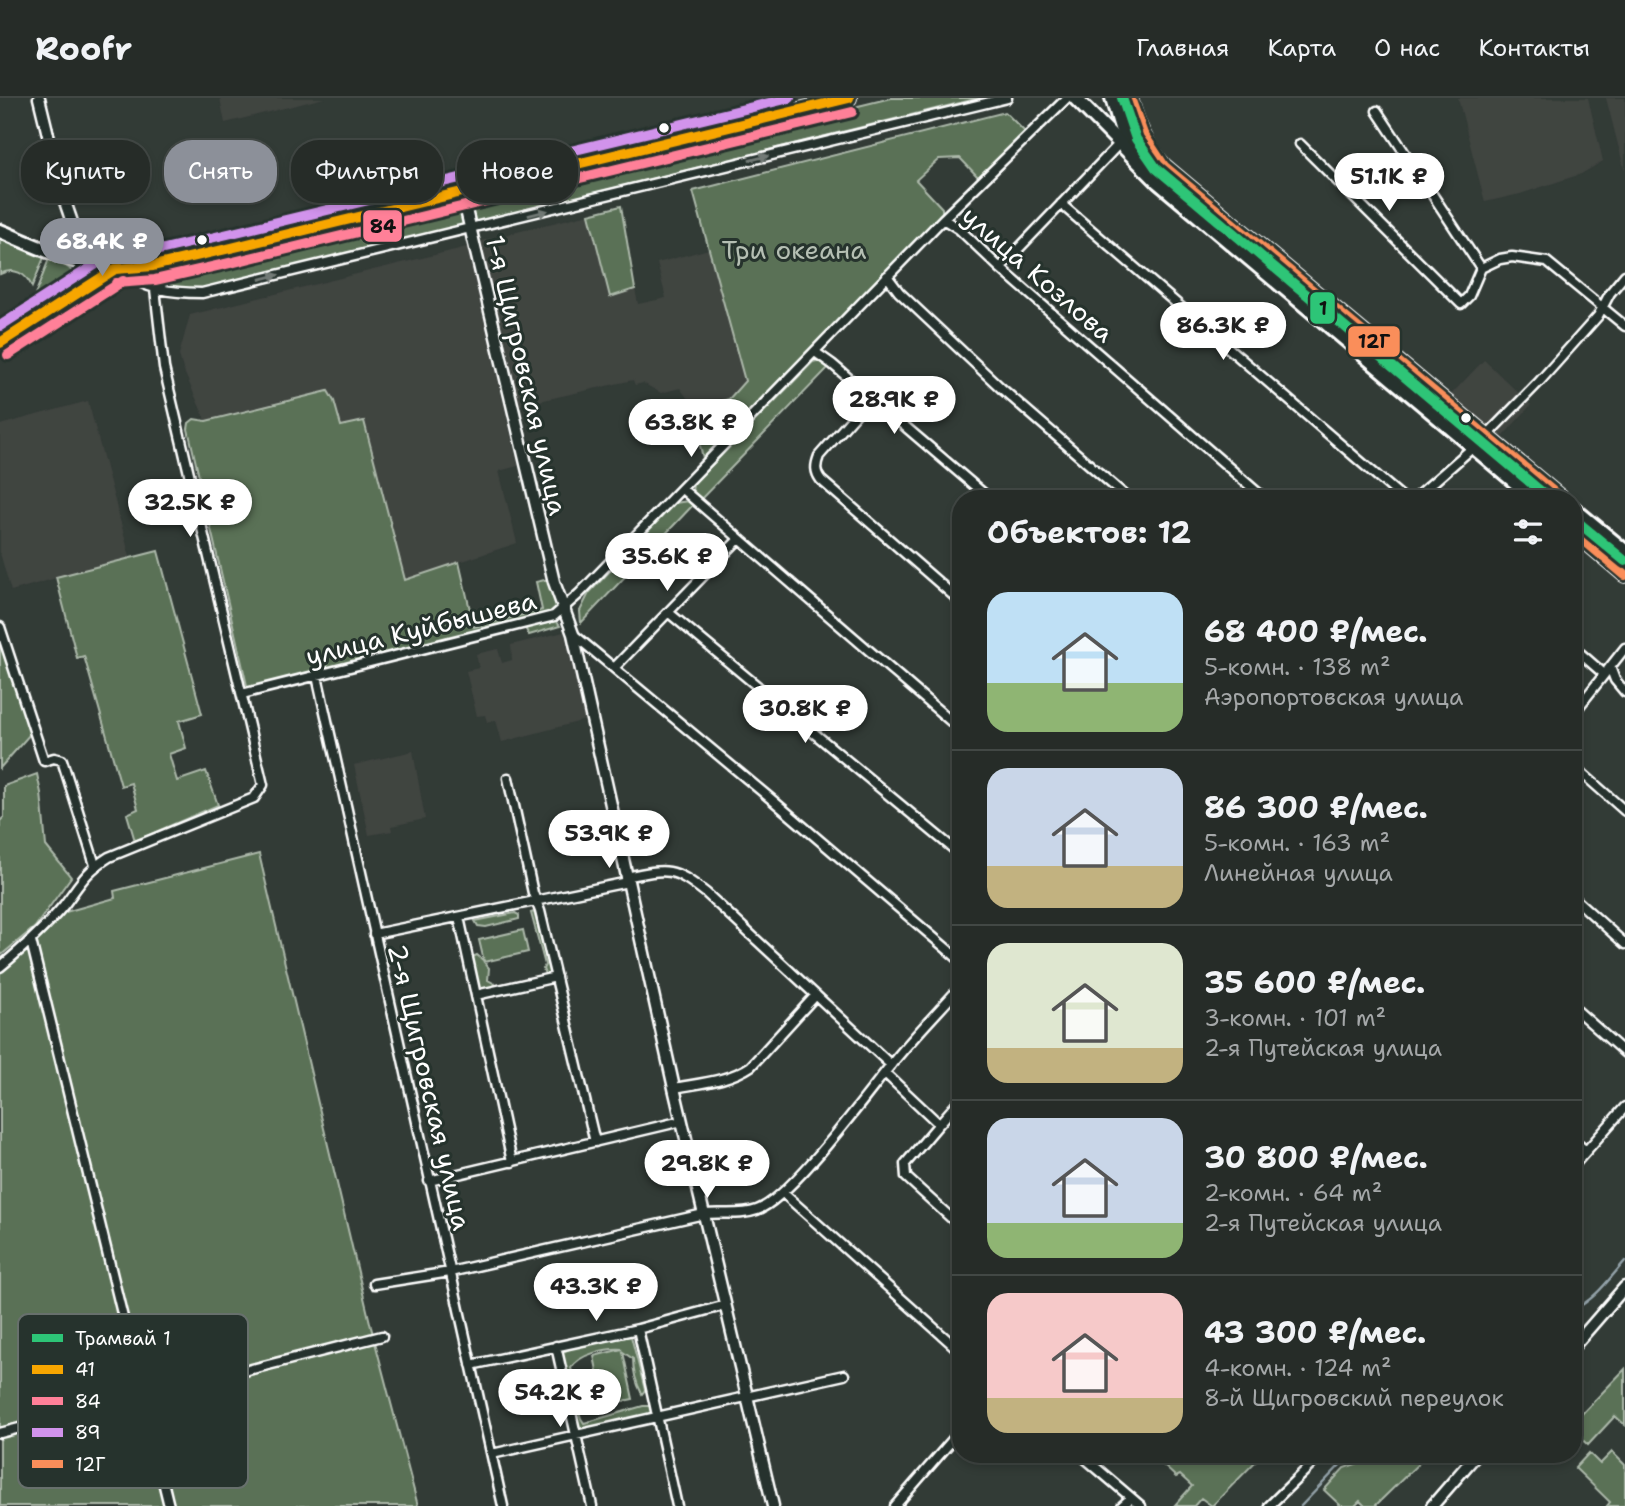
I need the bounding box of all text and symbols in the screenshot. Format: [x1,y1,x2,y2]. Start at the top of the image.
text: Roofr [35,26,132,71]
text: Главная [1136,32,1229,64]
text: Карта [1267,32,1336,64]
text: О нас [1374,32,1440,64]
text: Контакты [1478,32,1590,64]
unlabelled marker [657,121,671,135]
chip: Купить [21,140,150,203]
chip: Снять [164,140,277,203]
chip: Фильтры [291,140,443,203]
chip: Новое [457,140,578,203]
one-way arrow [748,152,770,163]
pin: 51.1K ₽ [1324,153,1454,213]
text: 51.1K ₽ [1350,161,1428,191]
street label: улица Козлова [954,198,1122,350]
one-way arrow [527,207,549,218]
line badge: 84 [362,209,403,243]
text: 84 [370,214,397,239]
pin: 68.4K ₽ [37,218,167,278]
text: 68.4K ₽ [56,226,148,256]
street label: 1-я Щигровская улица [478,232,576,518]
park label: Три океана [722,232,866,267]
unlabelled marker [195,233,209,247]
one-way arrow [258,271,280,282]
line badge: 1 [1309,291,1336,325]
text: 1 [1319,296,1327,321]
pin: 86.3K ₽ [1158,302,1288,362]
text: 86.3K ₽ [1176,310,1270,340]
line badge: 12Г [1347,325,1401,358]
text: 12Г [1358,329,1390,354]
pin: 28.9K ₽ [829,376,959,436]
text: 28.9K ₽ [849,384,939,414]
pin: 63.8K ₽ [626,400,756,459]
text: 63.8K ₽ [645,407,737,437]
unlabelled marker [1459,411,1473,425]
pin: 32.5K ₽ [125,480,255,539]
text: 32.5K ₽ [144,487,236,517]
text: Объектов: 12 [987,512,1191,553]
icon: filters [1509,513,1547,551]
pin: 35.6K ₽ [602,533,732,593]
text: 35.6K ₽ [621,541,713,571]
street label: улица Куйбышева [302,582,540,674]
text: 68 400 ₽/мес. [1204,611,1428,652]
icon: home [1043,620,1127,704]
text: 5-комн. · 138 m² [1204,652,1391,682]
text: Аэропортовская улица [1204,682,1463,712]
pin: 30.8K ₽ [740,686,870,745]
text: 30.8K ₽ [759,693,851,723]
text: 86 300 ₽/мес. [1204,787,1428,828]
icon: home [1043,796,1127,880]
pin: 53.9K ₽ [544,810,674,870]
text: 53.9K ₽ [565,818,653,848]
text: 5-комн. · 163 m² [1204,828,1390,858]
text: Линейная улица [1204,858,1393,888]
street label: 2-я Щигровская улица [380,940,480,1234]
text: 35 600 ₽/мес. [1204,962,1425,1003]
icon: home [1043,971,1127,1055]
text: 3-комн. · 101 m² [1204,1003,1386,1033]
text: 2-я Путейская улица [1204,1033,1442,1063]
text: 30 800 ₽/мес. [1204,1137,1428,1178]
pin: 29.8K ₽ [642,1140,772,1200]
icon: home [1043,1146,1127,1230]
text: 29.8K ₽ [661,1148,753,1178]
text: 2-комн. · 64 m² [1204,1178,1382,1208]
text: 2-я Путейская улица [1204,1208,1442,1238]
pin: 43.3K ₽ [531,1264,661,1323]
text: 43.3K ₽ [550,1271,642,1301]
text: 43 300 ₽/мес. [1204,1312,1426,1353]
legend [18,1314,248,1488]
icon: home [1043,1321,1127,1405]
text: Трамвай 1 [75,1326,171,1351]
text: 4-комн. · 124 m² [1204,1353,1392,1383]
text: 41 [75,1357,95,1382]
pin: 54.2K ₽ [495,1370,625,1429]
text: 54.2K ₽ [514,1377,606,1407]
text: 8-й Щигровский переулок [1204,1383,1504,1413]
text: 84 [75,1389,101,1414]
text: 89 [75,1420,101,1445]
text: 12Г [75,1452,106,1477]

